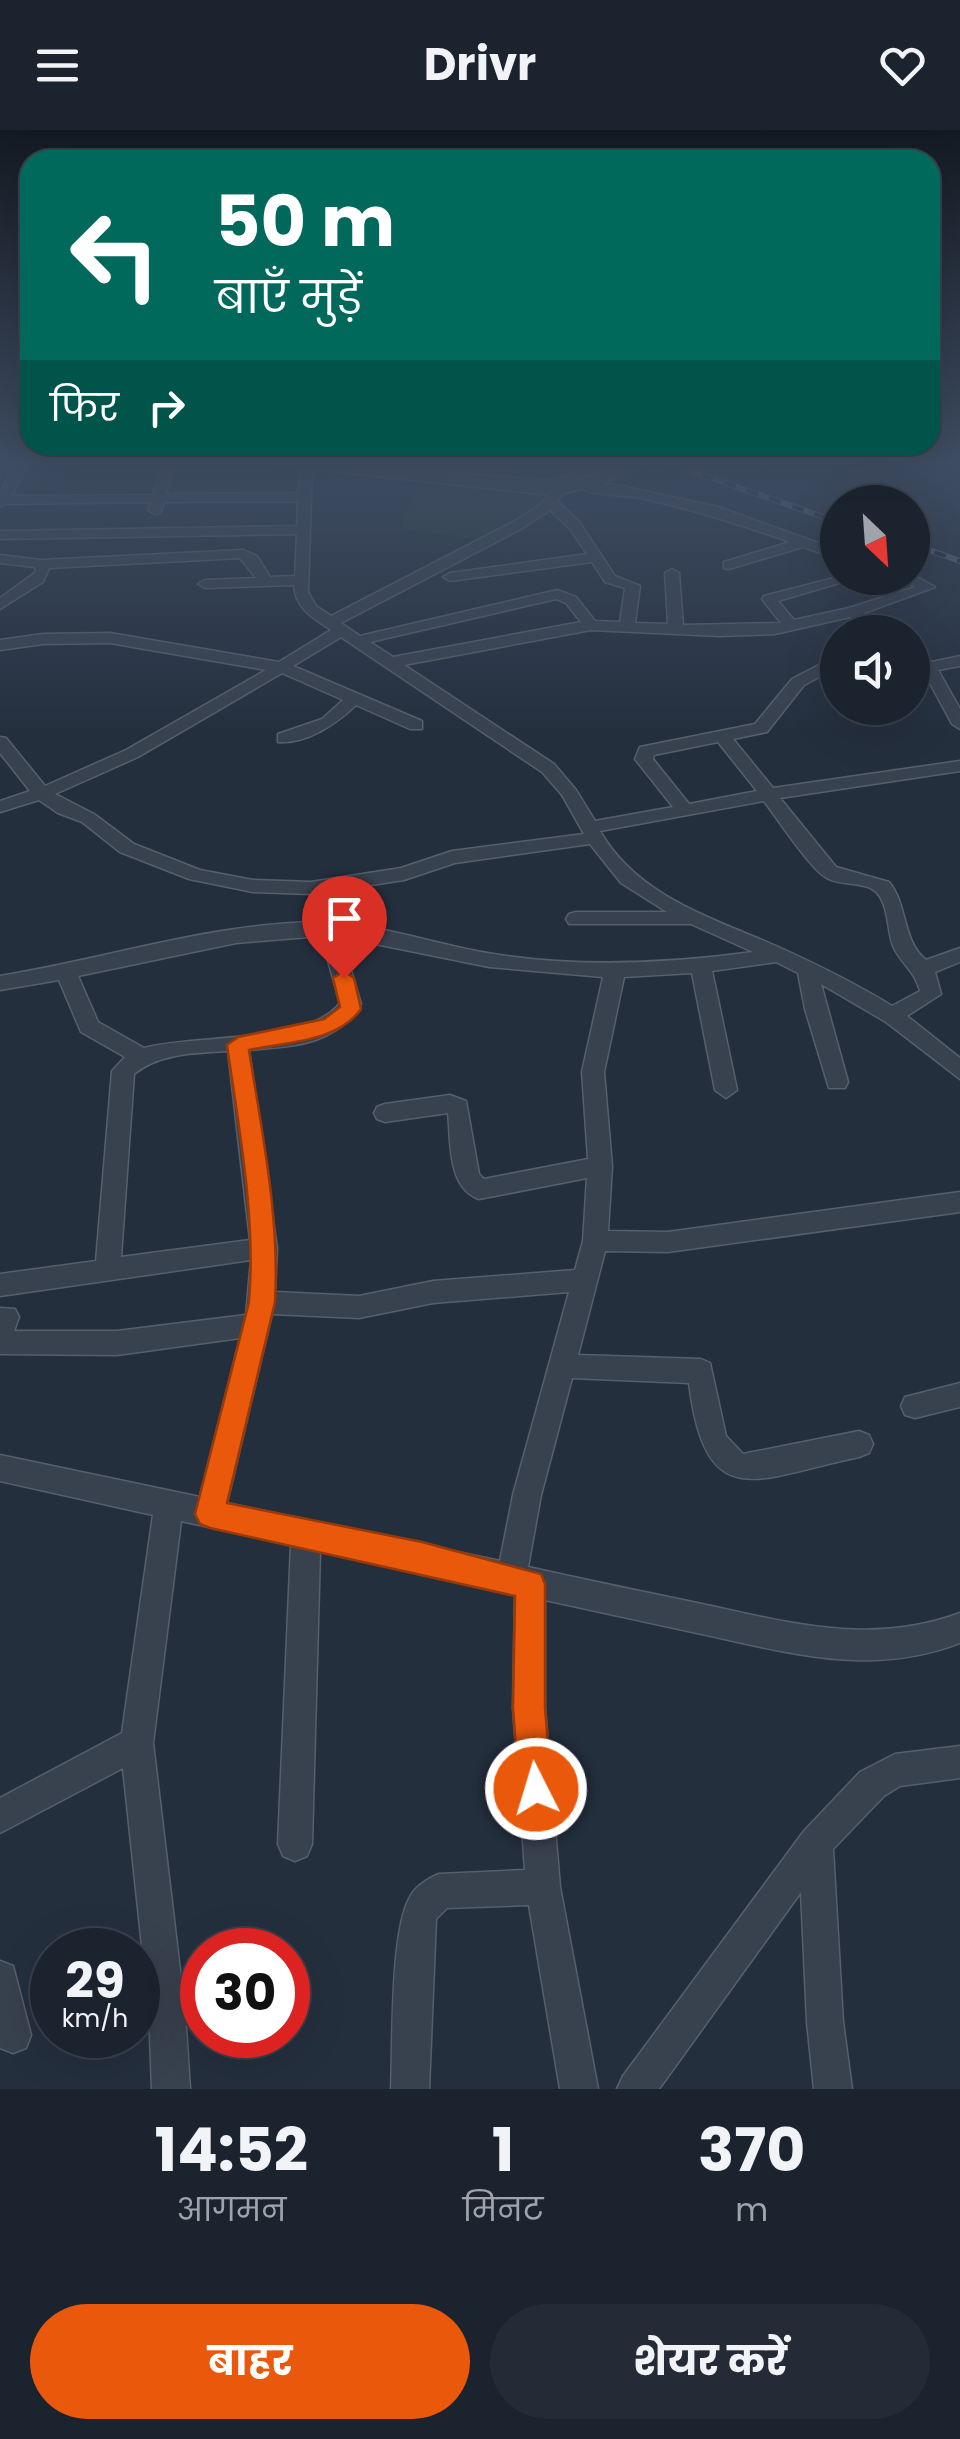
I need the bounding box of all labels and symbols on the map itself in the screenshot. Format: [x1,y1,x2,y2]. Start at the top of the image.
north arrow [820,485,930,595]
pin [302,876,387,979]
position arrow [484,1737,588,1841]
speed limit sign: 30 [180,1928,310,2058]

